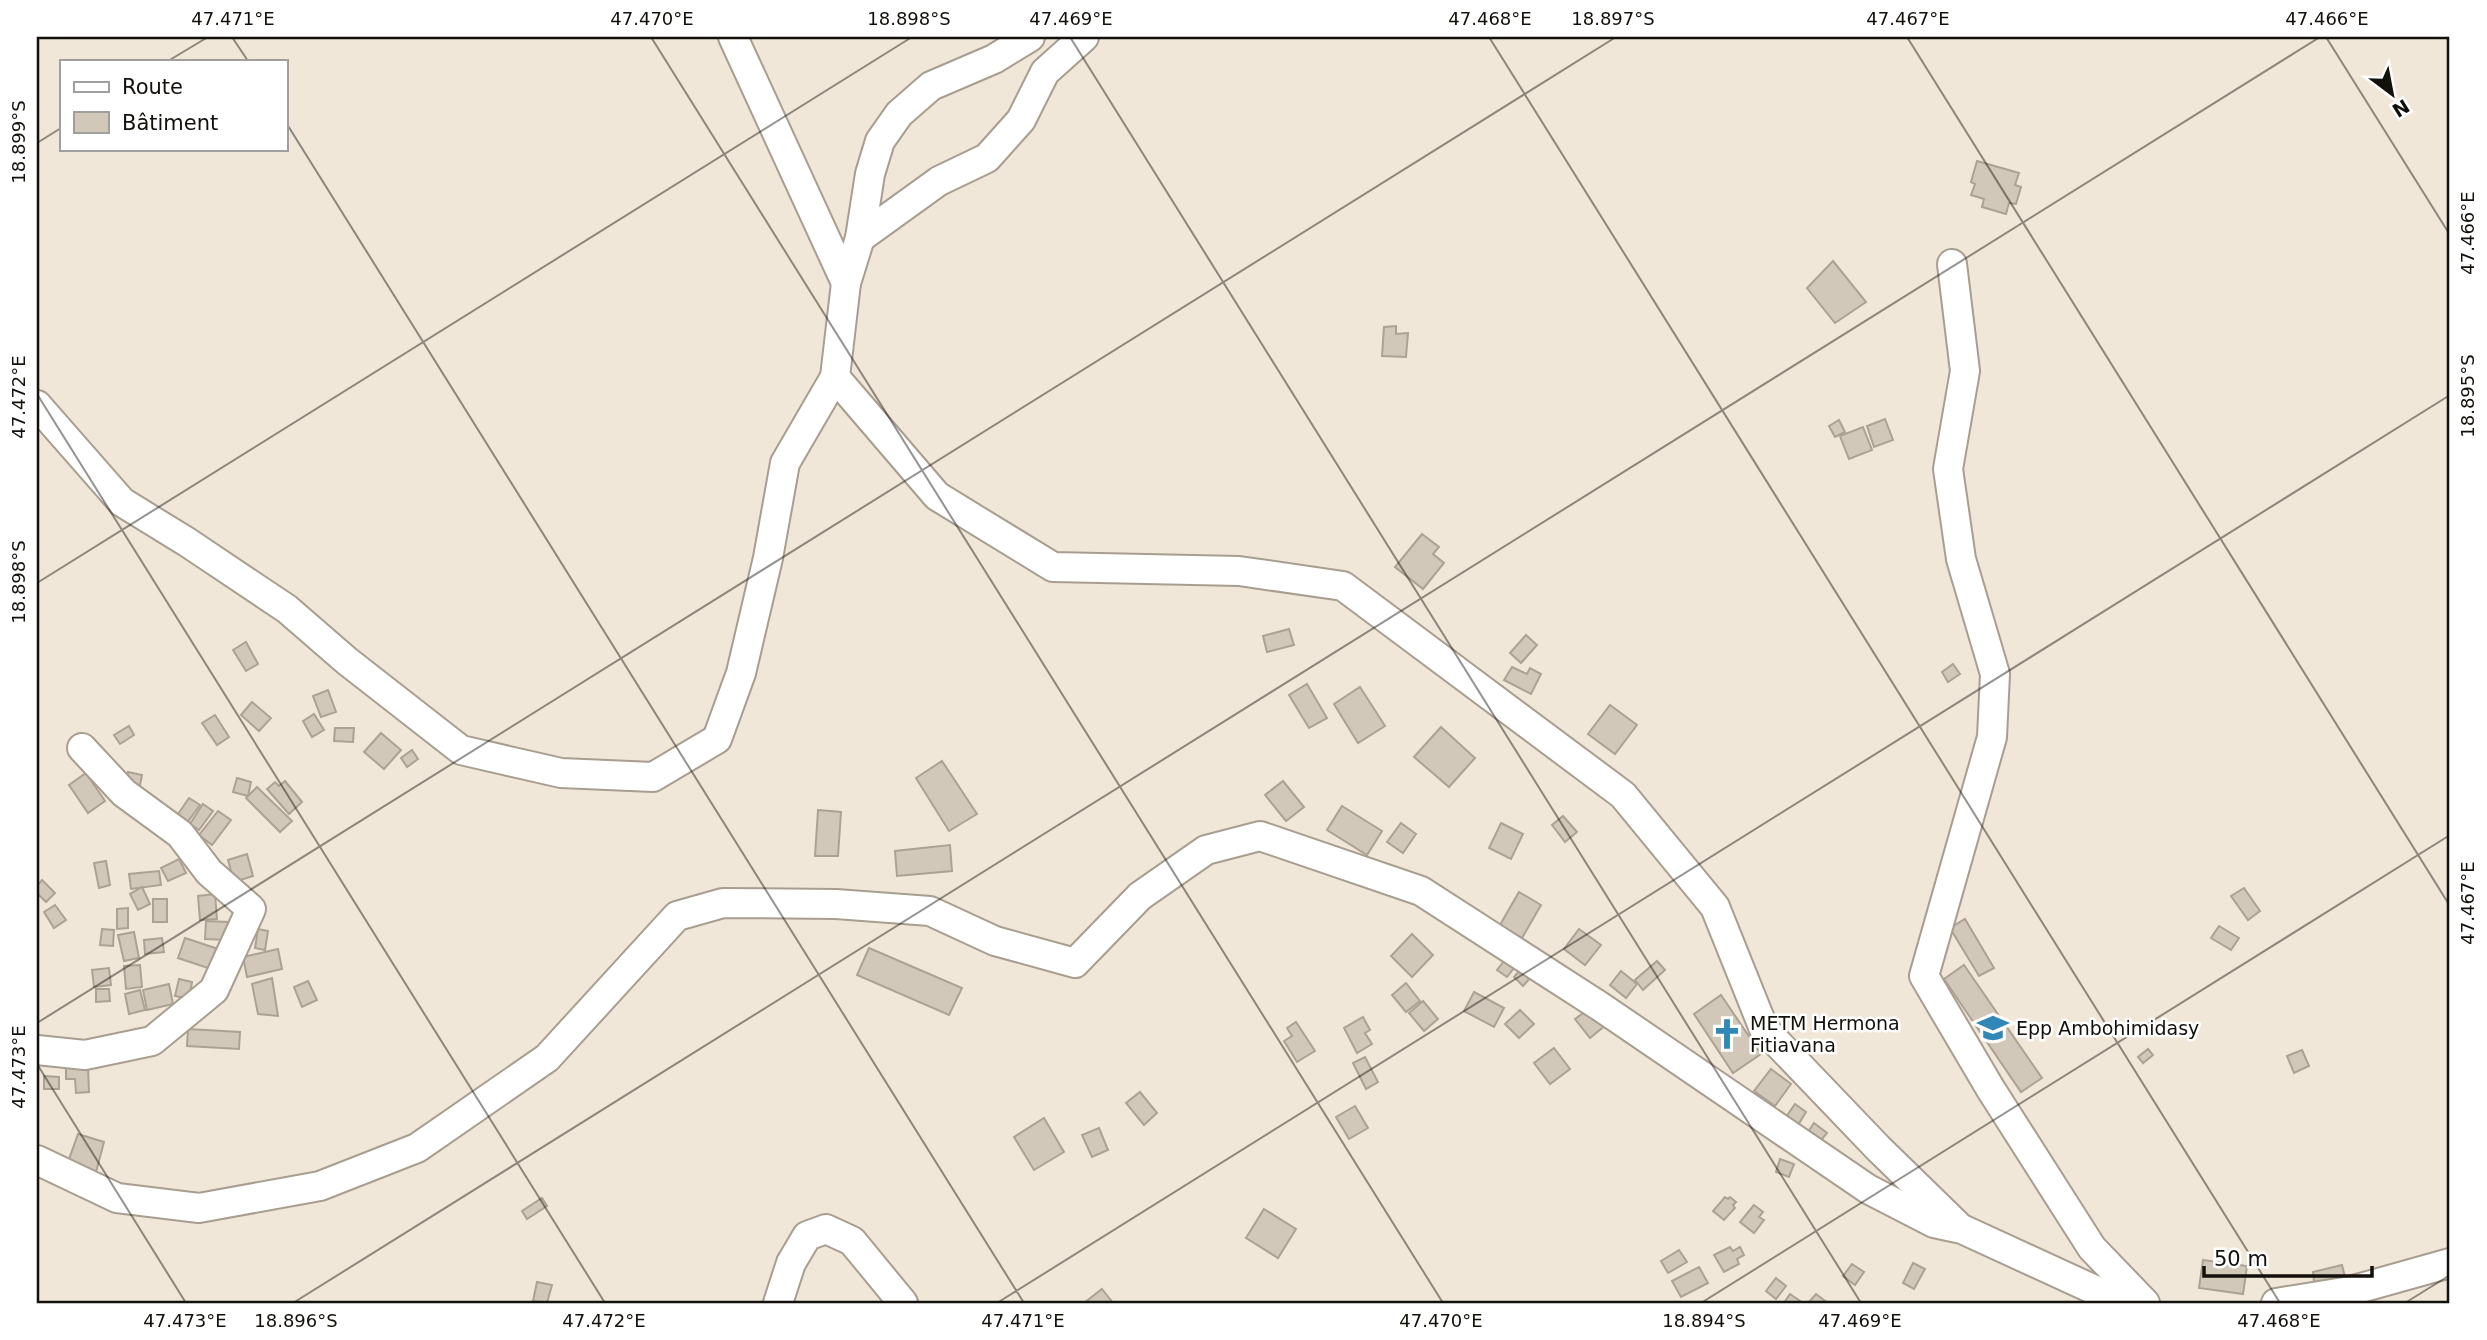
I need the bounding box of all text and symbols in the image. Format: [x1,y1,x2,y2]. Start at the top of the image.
text: 47.471°E [191,8,275,29]
text: 47.470°E [610,8,694,29]
text: 18.898°S [867,8,951,29]
text: 47.469°E [1029,8,1113,29]
text: 47.468°E [1448,8,1532,29]
text: 18.897°S [1571,8,1655,29]
text: 47.467°E [1866,8,1950,29]
text: 47.466°E [2285,8,2369,29]
legend [60,60,287,150]
north arrow [2358,60,2428,130]
text: Route [122,75,183,99]
text: N [2388,95,2414,122]
text: 18.899°S [8,100,29,184]
text: Bâtiment [122,111,218,135]
text: 47.466°E [2457,191,2478,275]
text: 18.895°S [2457,354,2478,438]
text: 47.472°E [8,355,29,439]
text: 18.898°S [8,540,29,624]
text: 47.467°E [2457,861,2478,945]
school or university icon: Epp Ambohimidasy [1976,1011,2010,1045]
place label: METM Hermona Fitiavana [1750,1012,1900,1056]
church icon: METM Hermona Fitiavana [1710,1017,1744,1051]
place label: Epp Ambohimidasy [2016,1017,2199,1039]
text: 47.473°E [8,1025,29,1109]
scale bar [2204,1235,2372,1279]
text: 50 m [2214,1247,2268,1271]
text: 47.473°E [143,1310,227,1331]
text: 18.896°S [254,1310,338,1331]
text: 47.472°E [562,1310,646,1331]
text: 47.471°E [981,1310,1065,1331]
text: 47.470°E [1399,1310,1483,1331]
text: 18.894°S [1662,1310,1746,1331]
text: 47.469°E [1818,1310,1902,1331]
text: 47.468°E [2237,1310,2321,1331]

